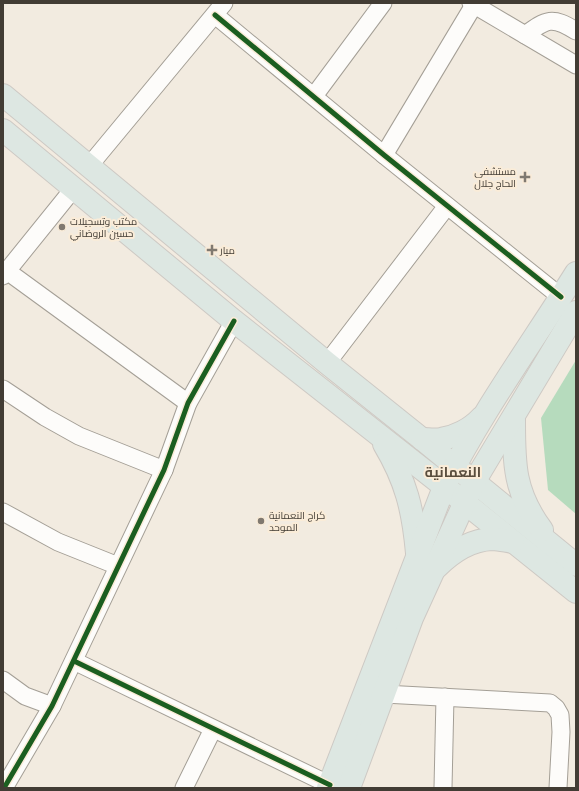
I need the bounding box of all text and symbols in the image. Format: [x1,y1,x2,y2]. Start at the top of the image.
place label: مستشفى الحاج جلال [474,165,516,190]
marker: مستشفى الحاج جلال [519,171,531,183]
place label: مكتب وتسجيلات حسين الروضاني [70,215,137,241]
marker: مكتب وتسجيلات حسين الروضاني [57,222,67,232]
place label: ميار [219,244,235,257]
marker: ميار [207,245,217,255]
district label: النعمانية [425,463,481,481]
place label: كراج النعمانية الموحد [269,509,325,534]
marker: كراج النعمانية الموحد [256,516,266,526]

